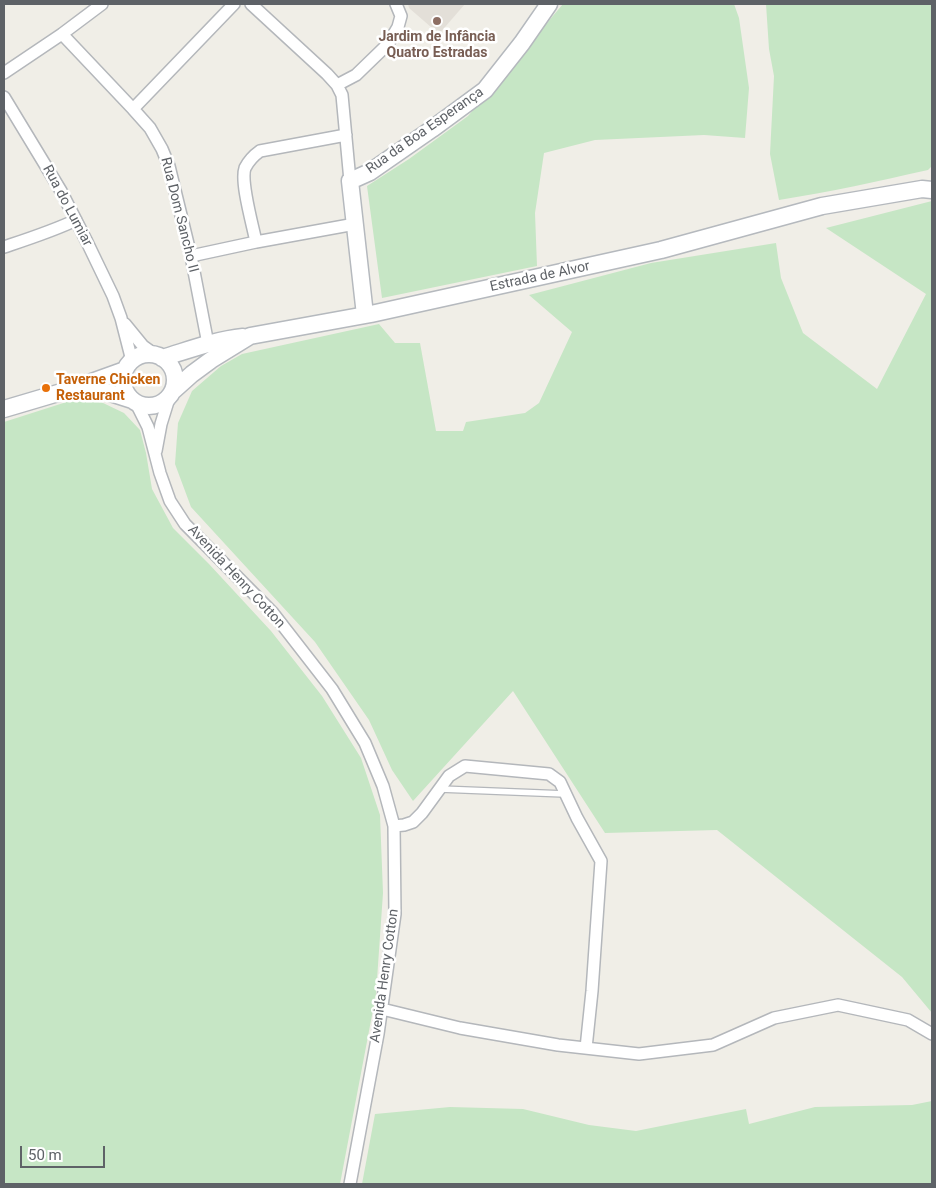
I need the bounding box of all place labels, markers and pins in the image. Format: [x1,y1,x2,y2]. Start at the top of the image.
marker: Jardim de Infância Quatro Estradas [431,15,443,27]
place label: Jardim de Infância Quatro Estradas [378,29,496,62]
place label: Taverne Chicken Restaurant [56,372,160,404]
marker: Taverne Chicken Restaurant [40,382,52,394]

